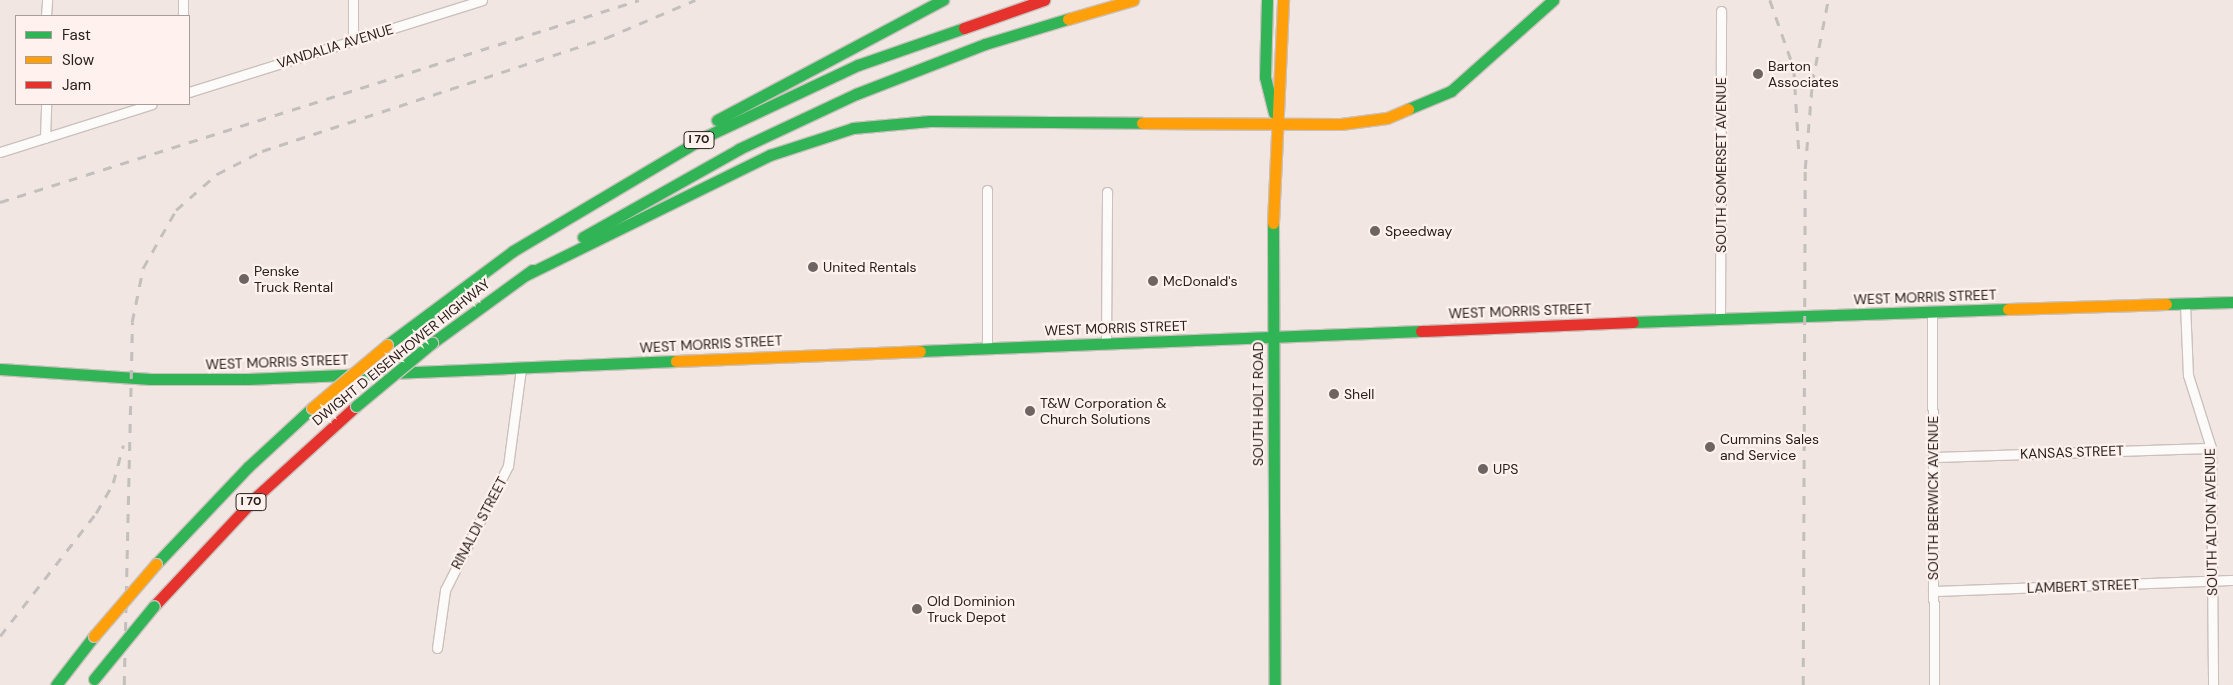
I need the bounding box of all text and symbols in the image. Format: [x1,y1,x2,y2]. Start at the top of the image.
legend [15,15,190,105]
street label: VANDALIA AVENUE [275,20,395,72]
text: Fast [62,25,91,45]
text: Slow [62,50,94,70]
place label: Barton Associates [1768,58,1839,90]
marker: Barton Associates [1752,68,1764,80]
text: Jam [62,75,91,95]
street label: SOUTH SOMERSET AVENUE [1713,77,1729,253]
road number: I 70 [683,130,715,150]
place label: Speedway [1385,223,1452,239]
marker: Speedway [1369,225,1381,237]
place label: United Rentals [823,259,916,275]
marker: United Rentals [807,261,819,273]
place label: Penske Truck Rental [254,263,333,296]
marker: Penske Truck Rental [238,273,250,285]
place label: McDonald's [1163,273,1238,289]
street label: DWIGHT D EISENHOWER HIGHWAY [309,275,493,429]
marker: McDonald's [1147,275,1159,287]
street label: WEST MORRIS STREET [1853,286,1997,308]
street label: WEST MORRIS STREET [1448,300,1592,322]
street label: WEST MORRIS STREET [1044,317,1188,339]
street label: WEST MORRIS STREET [639,332,783,356]
street label: SOUTH HOLT ROAD [1250,342,1266,466]
street label: WEST MORRIS STREET [205,351,349,373]
place label: Shell [1344,386,1374,402]
marker: Shell [1328,388,1340,400]
place label: T&W Corporation & Church Solutions [1040,395,1167,428]
marker: T&W Corporation & Church Solutions [1024,405,1036,417]
street label: SOUTH BERWICK AVENUE [1925,416,1941,580]
place label: Cummins Sales and Service [1720,431,1819,464]
marker: Cummins Sales and Service [1704,441,1716,453]
street label: KANSAS STREET [2020,442,2124,462]
street label: SOUTH ALTON AVENUE [2201,448,2221,596]
place label: UPS [1493,461,1518,477]
marker: UPS [1477,463,1489,475]
street label: RINALDI STREET [448,474,510,572]
road number: I 70 [235,492,267,512]
street label: LAMBERT STREET [2027,576,2139,596]
place label: Old Dominion Truck Depot [927,593,1015,626]
marker: Old Dominion Truck Depot [911,603,923,615]

